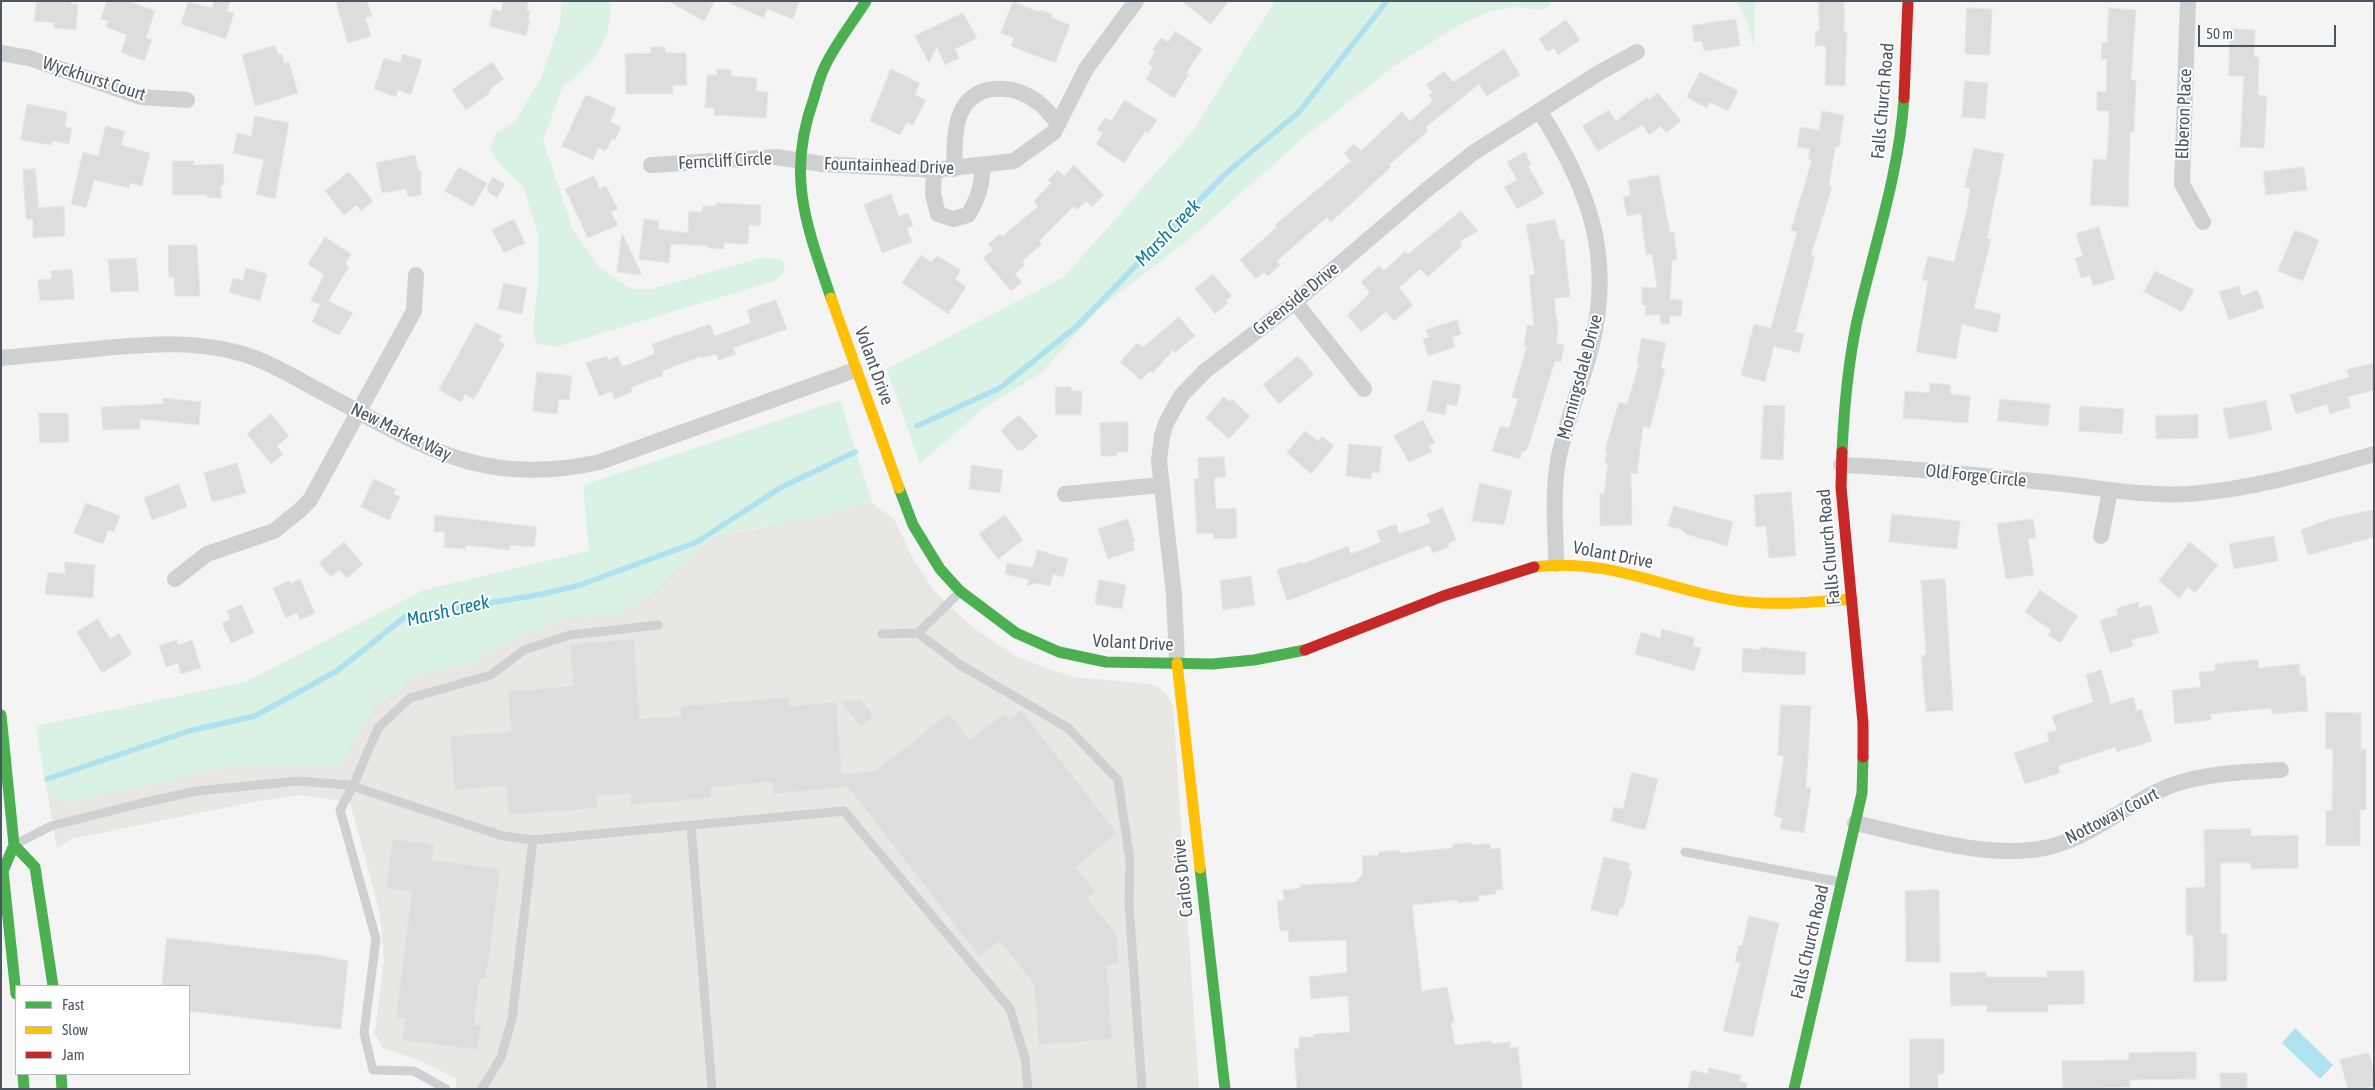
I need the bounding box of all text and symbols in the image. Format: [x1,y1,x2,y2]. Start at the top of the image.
scale bar [2200,15,2338,47]
text: 50 m [2206,25,2233,42]
street label: Falls Church Road [1867,42,1899,160]
street label: Wyckhurst Court [40,52,148,106]
street label: Elberon Place [2172,68,2196,160]
street label: Ferncliff Circle [678,148,772,174]
street label: Fountainhead Drive [823,153,955,179]
water label: Marsh Creek [1130,195,1206,271]
street label: Greenside Drive [1249,258,1343,340]
street label: Morningsdale Drive [1553,312,1607,442]
street label: Volant Drive [850,324,898,408]
street label: New Market Way [347,398,455,466]
street label: Old Forge Circle [1925,460,2027,492]
street label: Falls Church Road [1813,488,1845,606]
street label: Volant Drive [1571,537,1655,573]
water label: Marsh Creek [404,590,492,632]
street label: Volant Drive [1092,630,1174,656]
street label: Nottoway Court [2062,783,2162,849]
street label: Carlos Drive [1168,838,1198,918]
street label: Falls Church Road [1786,883,1834,1001]
legend [15,985,190,1075]
text: Fast [62,996,84,1013]
text: Slow [62,1021,88,1038]
text: Jam [62,1046,85,1063]

